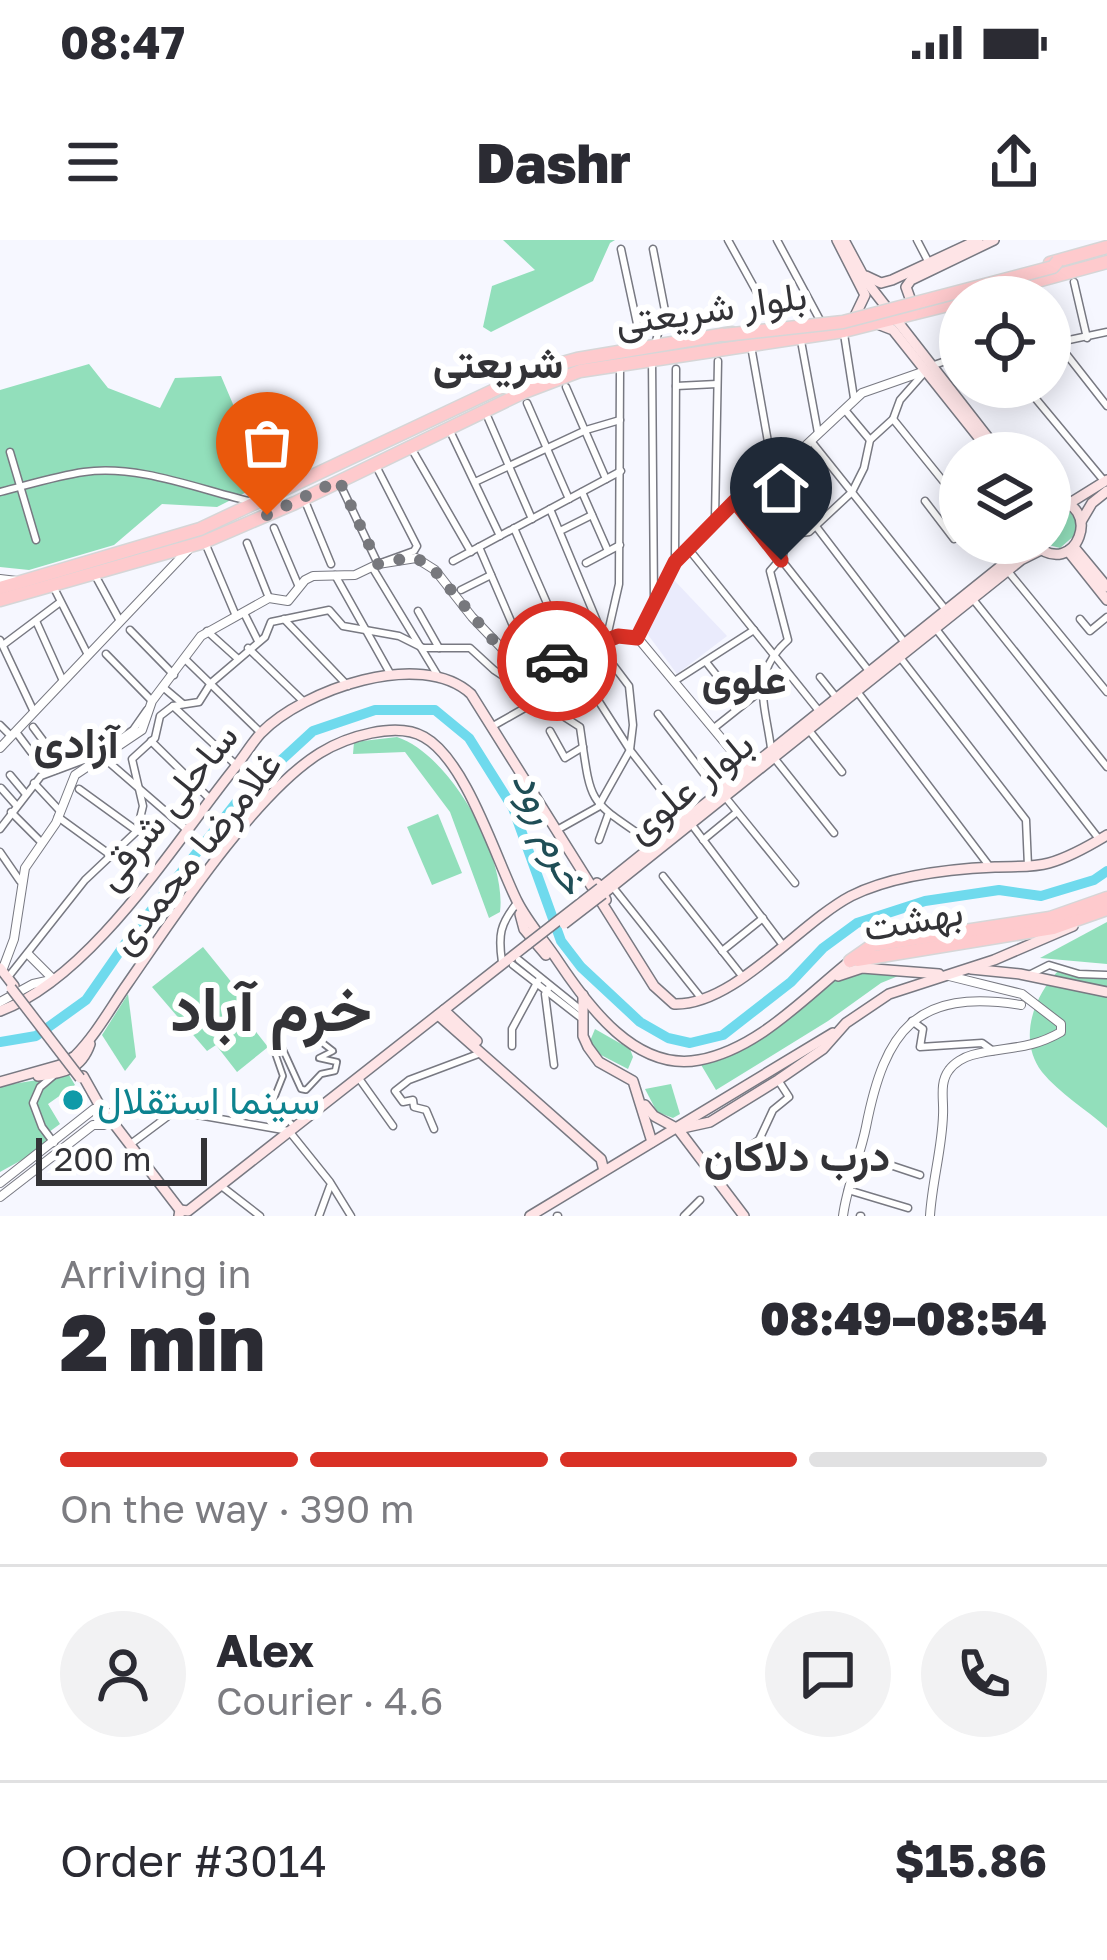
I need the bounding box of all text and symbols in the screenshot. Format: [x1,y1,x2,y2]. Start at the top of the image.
text: 08:47 [60,15,185,69]
icon: menu [60,129,126,195]
icon: share [981,129,1047,195]
text: Dashr [476,130,631,195]
street label: بلوار شریعتی [612,271,810,346]
map controls [939,276,1071,564]
button: locate [939,276,1071,408]
district label: شریعتی [433,337,563,390]
pin [216,392,318,515]
icon: bag [234,410,300,476]
button: layers [939,432,1071,564]
pin [730,437,832,560]
icon: home [748,455,814,521]
courier [497,601,617,721]
icon: car [524,628,590,694]
district label: علوی [702,653,786,706]
street label: ساحلی شرقی [84,713,249,900]
district label: آزادی [33,717,122,770]
street label: بلوار علوی [615,720,763,853]
street label: غلامرضا محمدی [99,741,292,964]
water label: خرم رود [499,762,601,904]
street label: بهشت [860,887,967,952]
district label: خرم آباد [170,969,372,1050]
place label: سینما استقلال [97,1076,320,1124]
marker: سینما استقلال [60,1087,86,1113]
district label: درب دلاکان [704,1130,890,1183]
scale bar [36,1132,207,1185]
text: 200 m [54,1139,152,1178]
text: Arriving in [60,1250,251,1297]
text: 08:49–08:54 [760,1291,1047,1345]
text: 2 min [60,1295,265,1388]
text: On the way · 390 m [60,1485,415,1532]
button: person [60,1611,186,1737]
button: chat [765,1611,891,1737]
button: phone [921,1611,1047,1737]
text: Alex [216,1623,314,1677]
text: Courier · 4.6 [216,1677,443,1724]
text: Order #3014 [60,1833,327,1887]
text: $15.86 [894,1833,1047,1887]

